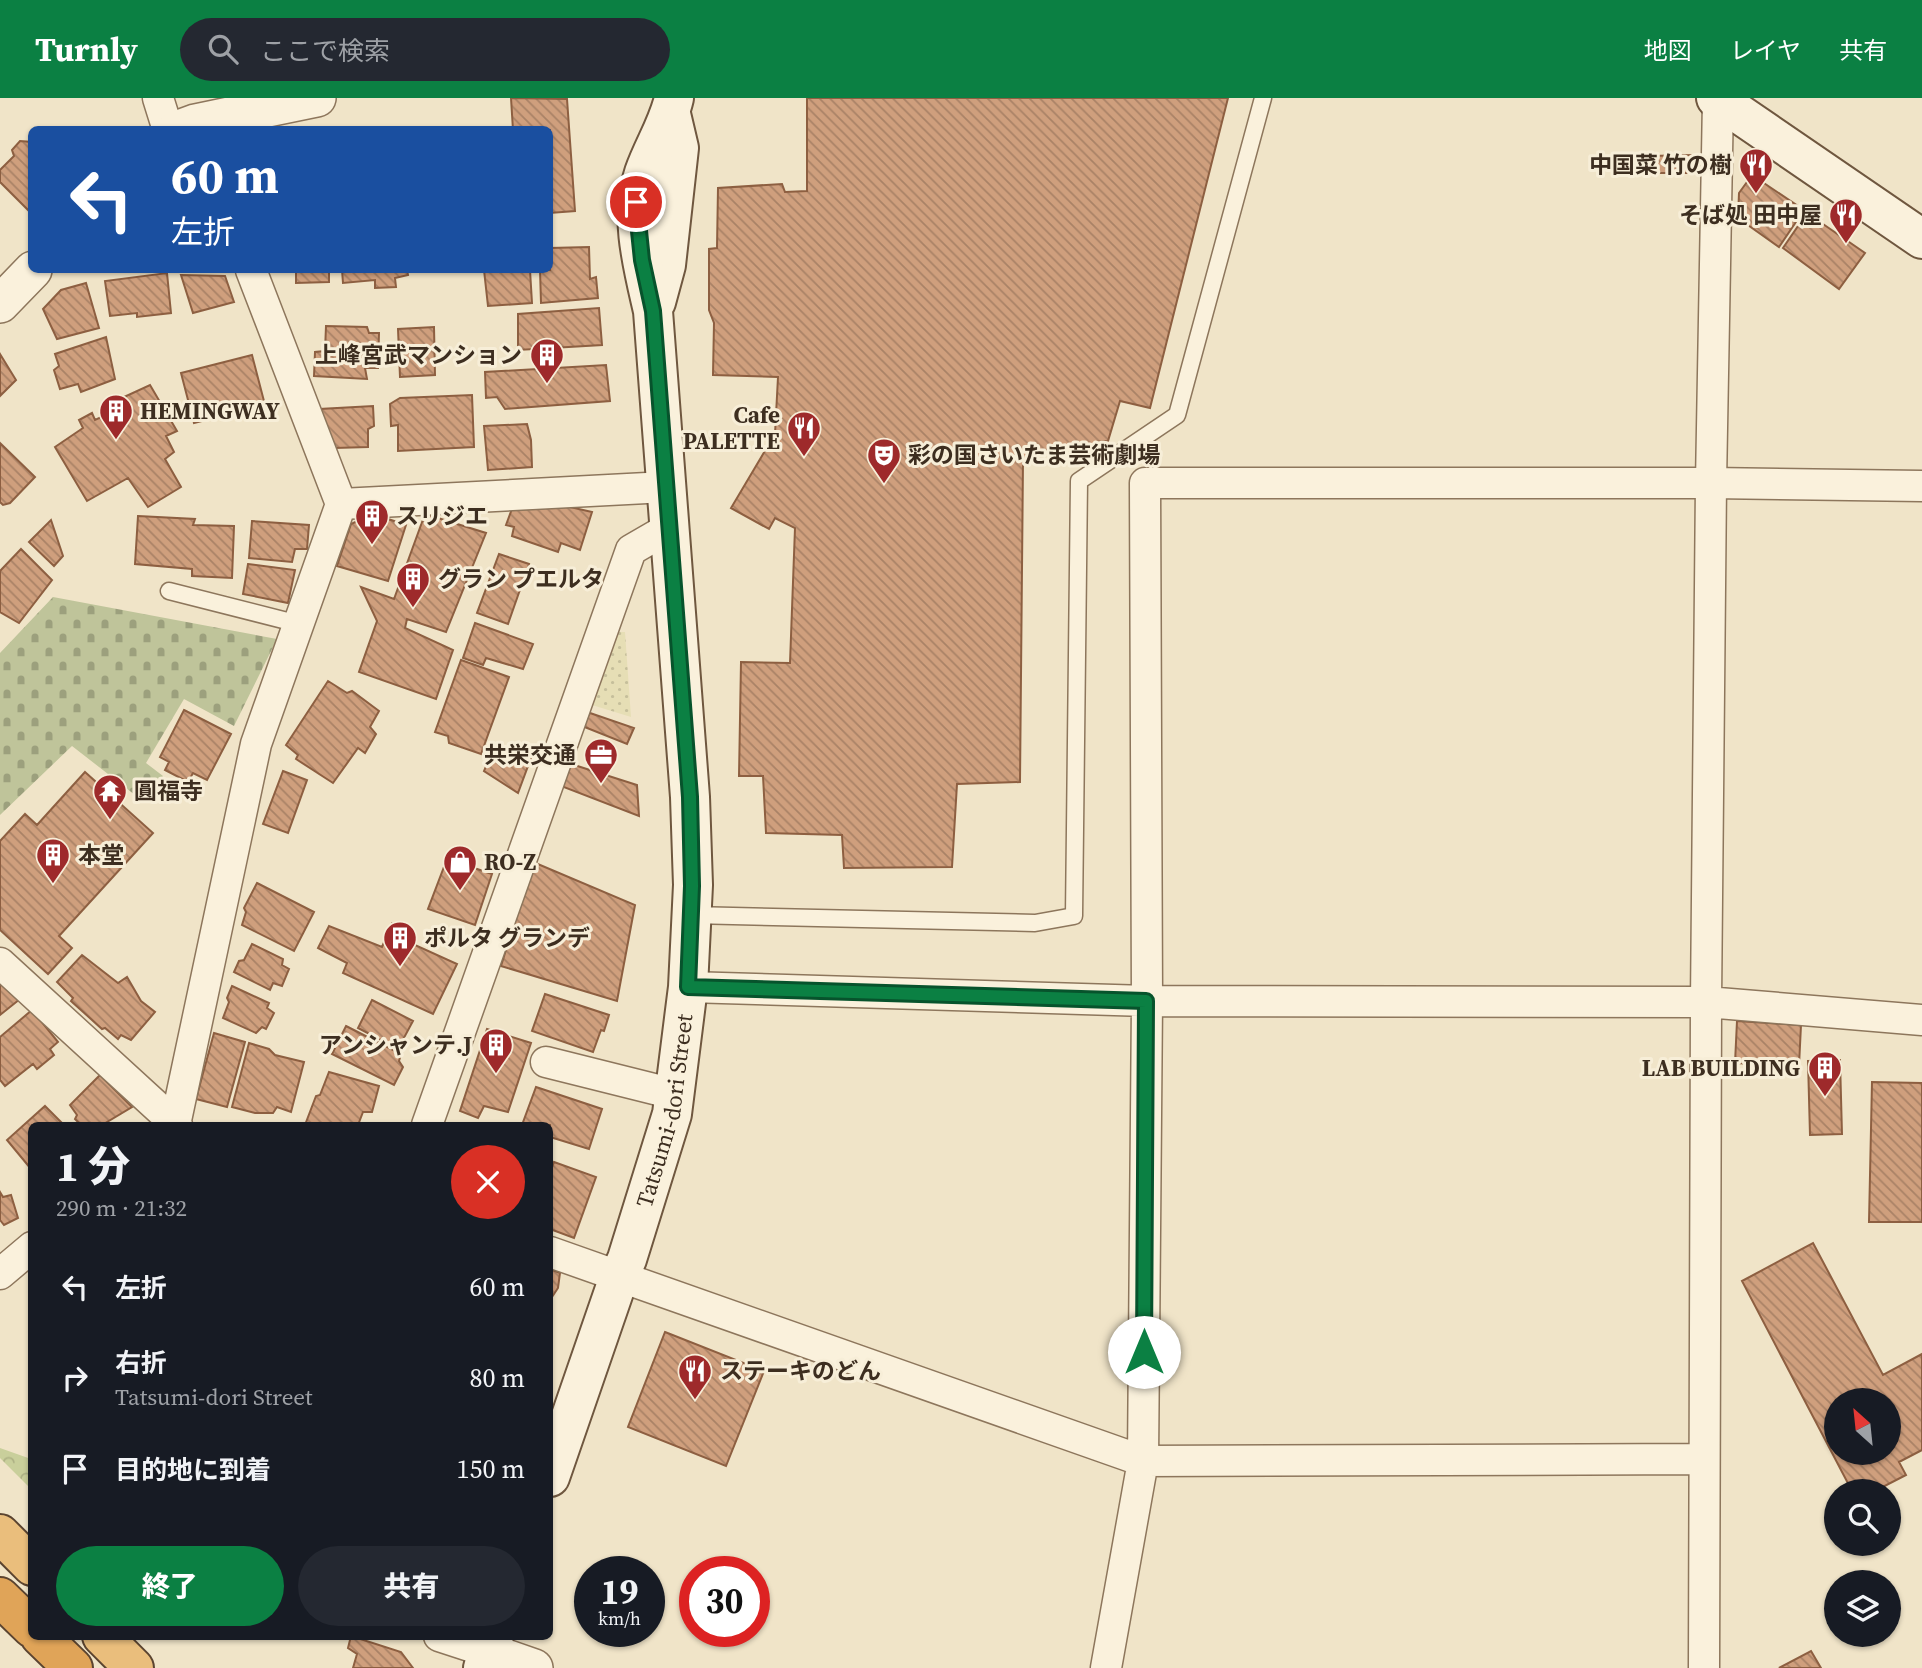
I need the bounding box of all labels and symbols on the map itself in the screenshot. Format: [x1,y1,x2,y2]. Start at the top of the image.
restaurant icon: 中国菜 竹の樹 [1737,146,1775,195]
place label: 中国菜 竹の樹 [1589,149,1732,181]
pin [606,172,666,232]
restaurant icon: そば処 田中屋 [1827,196,1865,245]
place label: そば処 田中屋 [1679,199,1822,231]
building icon: 上峰宮武マンション [528,336,566,385]
place label: 上峰宮武マンション [315,339,522,371]
building icon: HEMINGWAY [97,392,135,441]
place label: HEMINGWAY [140,395,280,427]
place label: Cafe PALETTE [683,399,780,457]
restaurant icon: Cafe PALETTE [785,409,823,458]
theatre icon: 彩の国さいたま芸術劇場 [865,436,903,485]
place label: 彩の国さいたま芸術劇場 [908,439,1160,471]
building icon: スリジエ [353,497,391,546]
place label: スリジエ [396,500,488,532]
building icon: グラン プエルタ [394,560,432,609]
place label: グラン プエルタ [438,563,604,595]
office icon: 共栄交通 [582,736,620,785]
place label: 共栄交通 [484,739,576,771]
temple icon: 圓福寺 [91,772,129,821]
place label: 圓福寺 [134,775,203,807]
building icon: 本堂 [34,836,72,885]
place label: 本堂 [78,839,124,871]
shop icon: RO-Z [441,843,479,892]
place label: RO-Z [484,846,536,878]
building icon: ポルタ グランデ [381,919,419,968]
place label: ポルタ グランデ [424,922,590,954]
street label: Tatsumi-dori Street [628,1012,701,1211]
building icon: アンシャンテ.J [477,1026,515,1075]
place label: アンシャンテ.J [319,1029,472,1061]
building icon: LAB BUILDING [1806,1049,1844,1098]
place label: LAB BUILDING [1642,1052,1800,1084]
position arrow [1107,1315,1181,1389]
restaurant icon: ステーキのどん [676,1352,714,1401]
place label: ステーキのどん [720,1355,881,1387]
north arrow [1824,1388,1900,1465]
speed limit sign: 30 [679,1556,770,1647]

